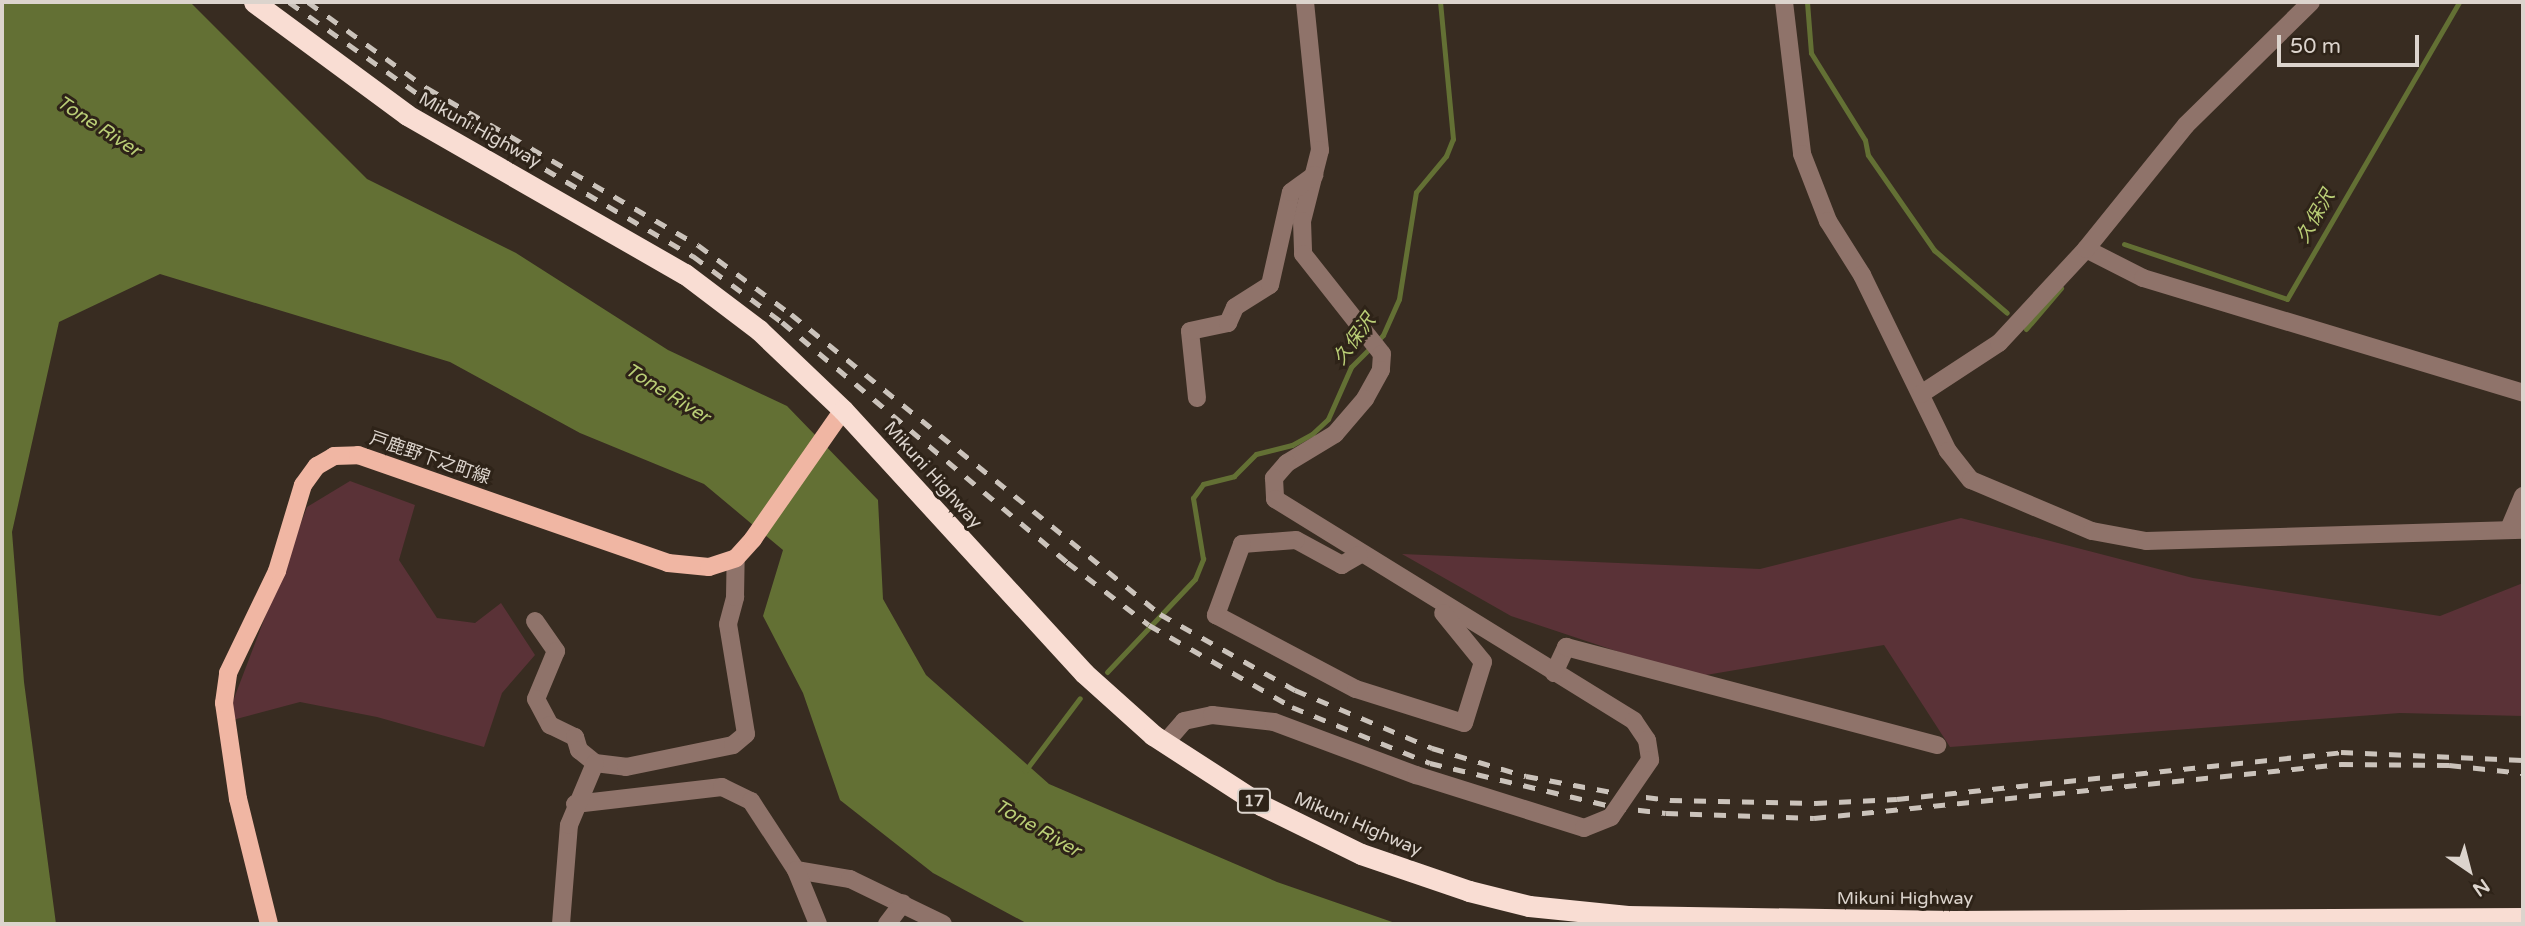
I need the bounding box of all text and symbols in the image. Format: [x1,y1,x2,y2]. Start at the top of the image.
scale bar [2280,21,2422,65]
text: 50 m [2290,34,2341,59]
street label: Mikuni Highway [415,87,545,173]
water label: Tone River [52,91,144,163]
water label: 久保沢 [2292,187,2340,247]
water label: 久保沢 [1329,310,1381,370]
water label: Tone River [621,359,713,429]
street label: Mikuni Highway [879,417,987,533]
street label: 戸鹿野下之町線 [367,427,493,489]
street label: Mikuni Highway [1291,787,1425,861]
road number: 17 [1236,788,1272,814]
water label: Tone River [990,795,1084,863]
north arrow [2434,835,2504,905]
text: N [2468,874,2494,901]
street label: Mikuni Highway [1837,887,1973,909]

